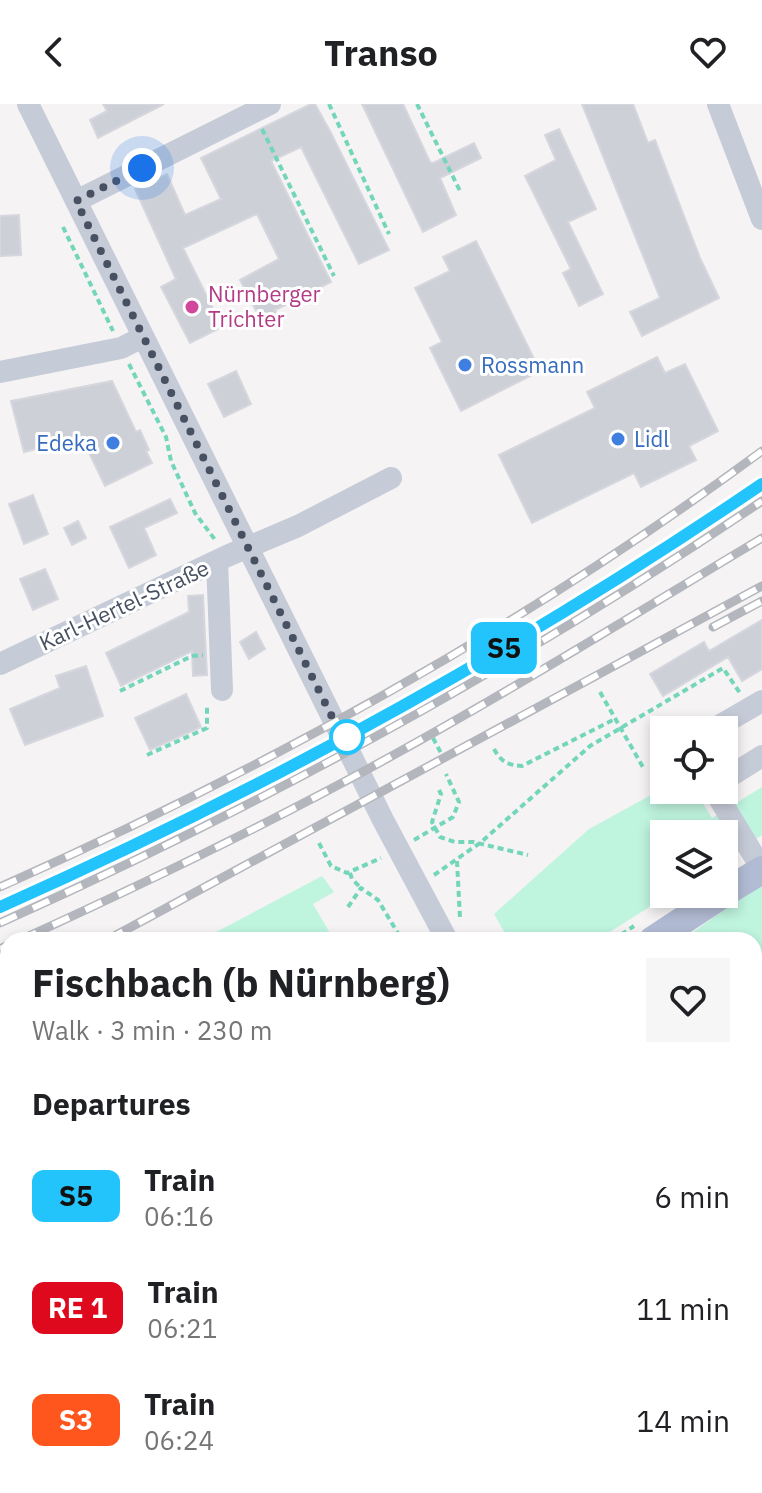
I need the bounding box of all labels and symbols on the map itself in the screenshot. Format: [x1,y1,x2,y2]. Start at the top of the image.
your location [122,148,162,188]
place label: Nürnberger Trichter [208,279,321,333]
marker: Nürnberger Trichter [183,298,201,316]
place label: Rossmann [481,350,584,379]
marker: Rossmann [456,356,474,374]
place label: Lidl [634,424,669,453]
place label: Edeka [36,428,97,457]
marker: Lidl [609,430,627,448]
marker: Edeka [104,434,122,452]
street label: Karl-Hertel-Straße [34,553,213,657]
line badge: S5 [468,622,540,674]
unlabelled marker [330,720,364,754]

